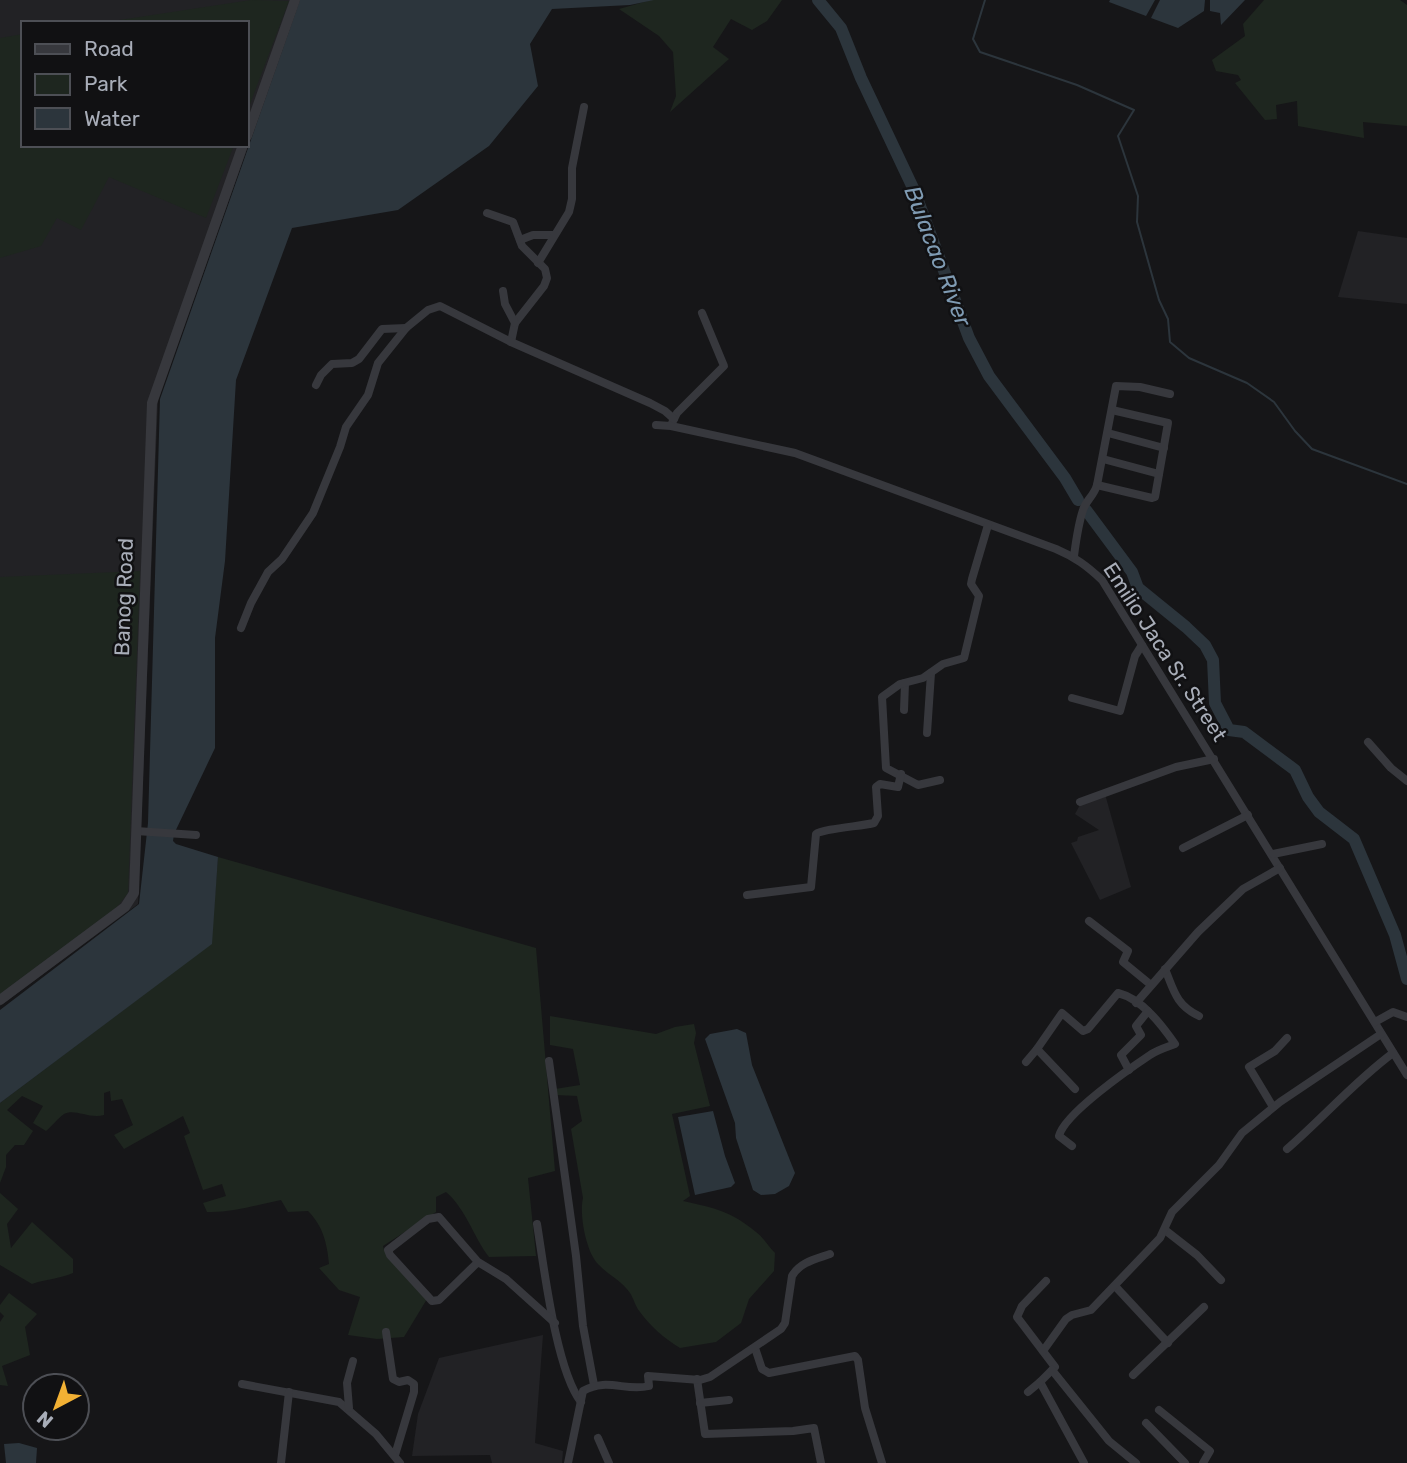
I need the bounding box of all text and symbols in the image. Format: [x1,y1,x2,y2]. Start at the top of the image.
legend [21,21,248,147]
text: Road [84,36,134,61]
text: Park [84,71,128,96]
text: Water [84,106,140,131]
water label: Bulacao River [898,182,978,331]
street label: Banog Road [109,538,138,656]
street label: Emilio Jaca Sr. Street [1098,558,1233,746]
north arrow [21,1372,91,1442]
text: N [32,1406,58,1433]

